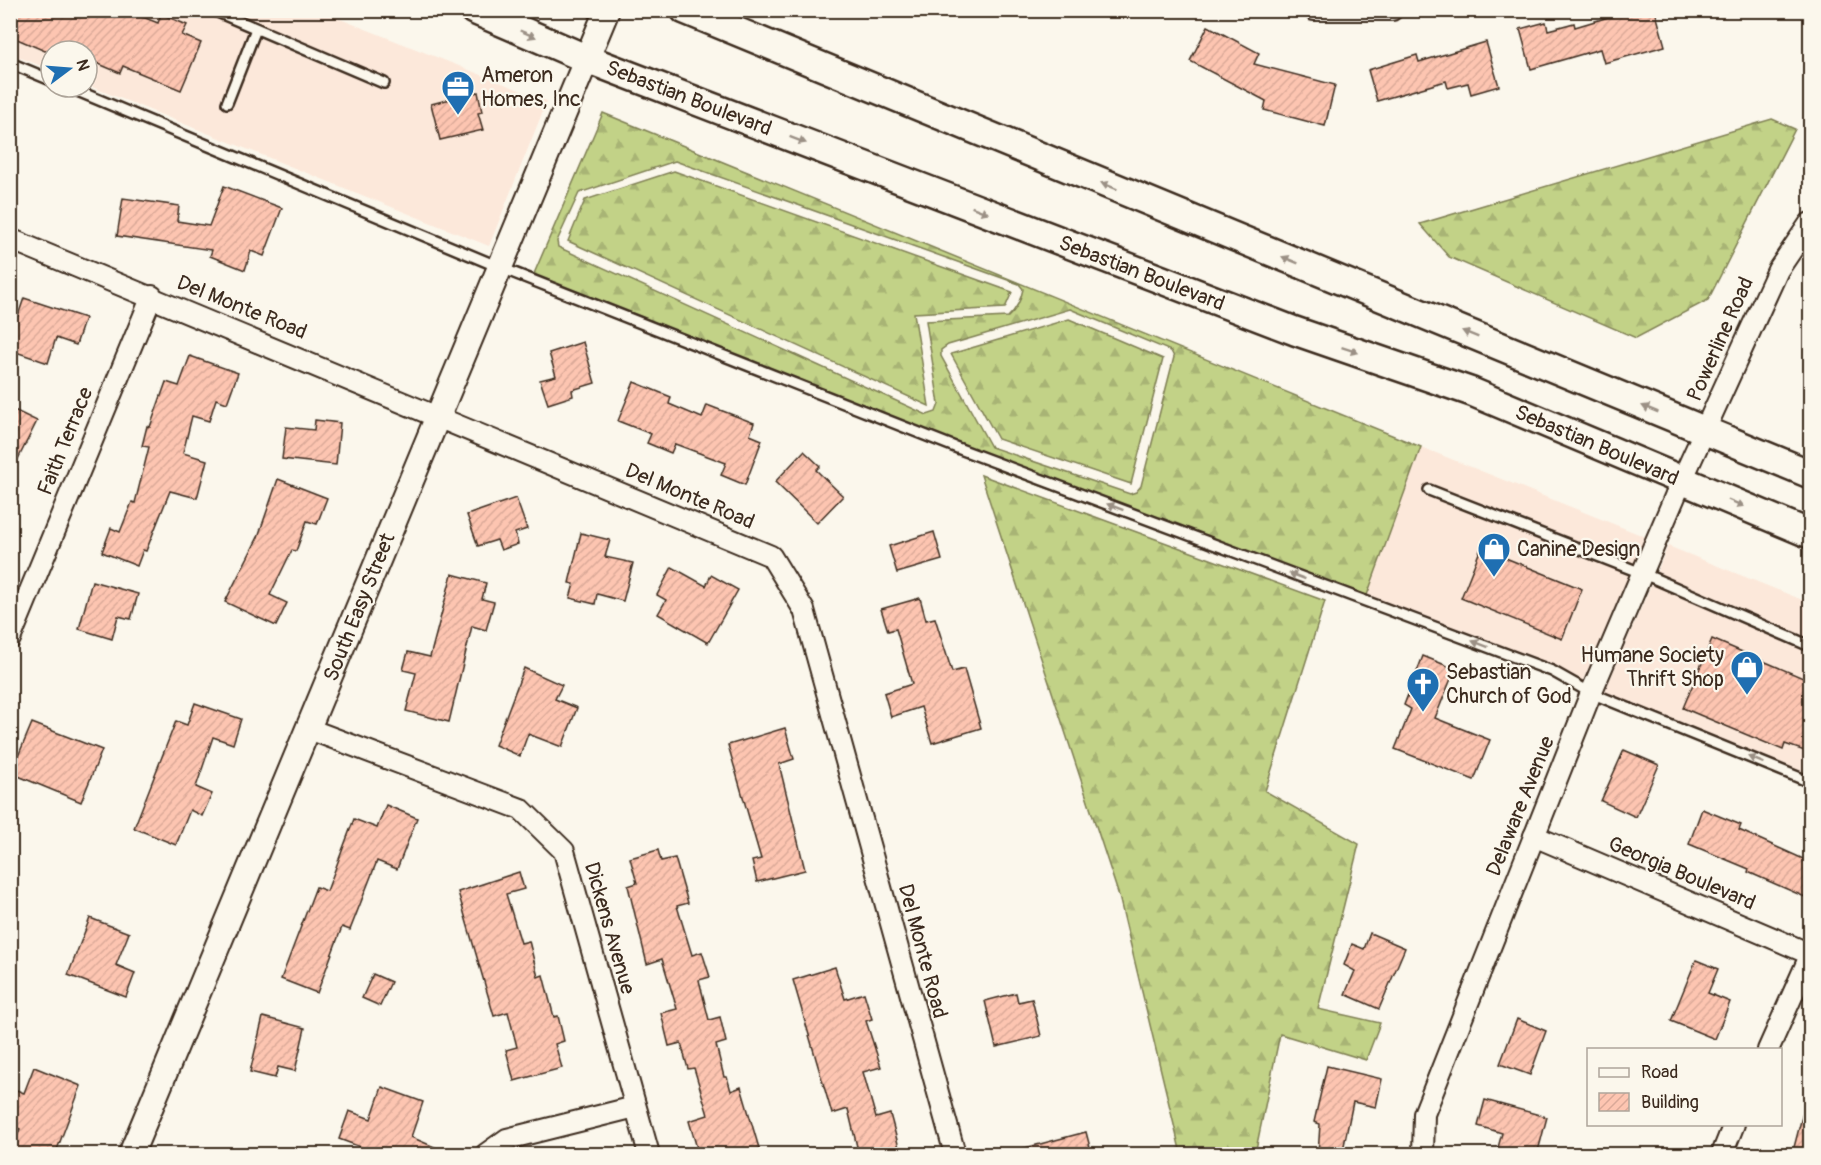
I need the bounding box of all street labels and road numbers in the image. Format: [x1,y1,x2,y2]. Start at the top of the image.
street label: Sebastian Boulevard [602,54,776,143]
street label: Sebastian Boulevard [1055,229,1229,318]
street label: Del Monte Road [173,269,311,346]
street label: Powerline Road [1681,273,1760,406]
street label: Faith Terrace [32,383,100,499]
street label: Sebastian Boulevard [1511,399,1683,492]
street label: Del Monte Road [621,457,759,536]
street label: South Easy Street [317,529,402,685]
street label: Delaware Avenue [1480,732,1561,880]
street label: Georgia Boulevard [1604,830,1759,917]
street label: Dickens Avenue [578,859,641,998]
street label: Del Monte Road [892,881,953,1021]

